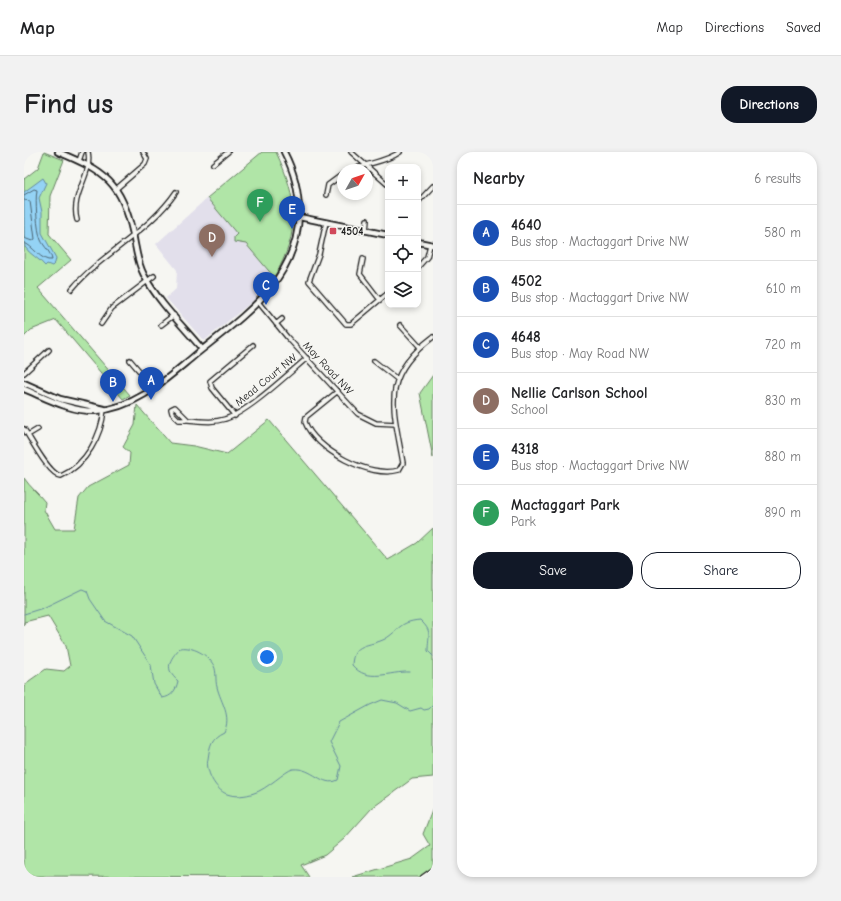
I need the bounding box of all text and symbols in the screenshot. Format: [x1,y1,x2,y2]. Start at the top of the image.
text: Map [20,17,55,39]
text: Map [656,19,683,36]
text: Directions [705,19,764,36]
text: Saved [786,19,821,36]
button: Directions [721,86,817,123]
text: Find us [24,88,113,120]
north arrow [337,164,373,200]
map controls [385,164,421,308]
button: + [385,164,421,200]
text: Nearby [473,169,524,188]
text: 6 results [754,171,801,186]
pin: F [247,189,273,222]
pin: E [279,196,305,229]
button: − [385,200,421,236]
text: 4640 [511,216,542,234]
pin: D [199,224,225,257]
place label: 4504 [341,225,363,238]
text: A [482,225,490,240]
text: 580 m [764,225,801,240]
marker: 4504 [328,226,338,236]
text: Bus stop · Mactaggart Drive NW [511,234,689,249]
button: locate [385,236,421,272]
pin: C [253,272,279,305]
button: layers [385,272,421,308]
text: 4502 [511,272,542,290]
text: B [482,281,490,296]
text: 610 m [766,281,801,296]
text: Bus stop · Mactaggart Drive NW [511,290,689,305]
text: 4648 [511,328,541,346]
text: C [482,337,490,352]
text: 720 m [765,337,801,352]
street label: May Road NW [300,339,356,398]
text: Bus stop · May Road NW [511,346,649,361]
street label: Mead Court NW [232,351,300,409]
pin: A [138,367,164,400]
pin: B [100,369,126,402]
text: Nellie Carlson School [511,384,648,402]
text: D [482,393,490,408]
text: 830 m [765,393,801,408]
text: School [511,402,548,417]
text: 4318 [511,440,539,458]
text: E [482,449,490,464]
text: 880 m [765,449,801,464]
text: Bus stop · Mactaggart Drive NW [511,458,689,473]
text: Mactaggart Park [511,496,620,514]
text: F [482,505,490,520]
text: 890 m [764,505,801,520]
text: Park [511,514,536,529]
button: Save [473,552,633,589]
button: Share [641,552,801,589]
your location [257,647,277,667]

